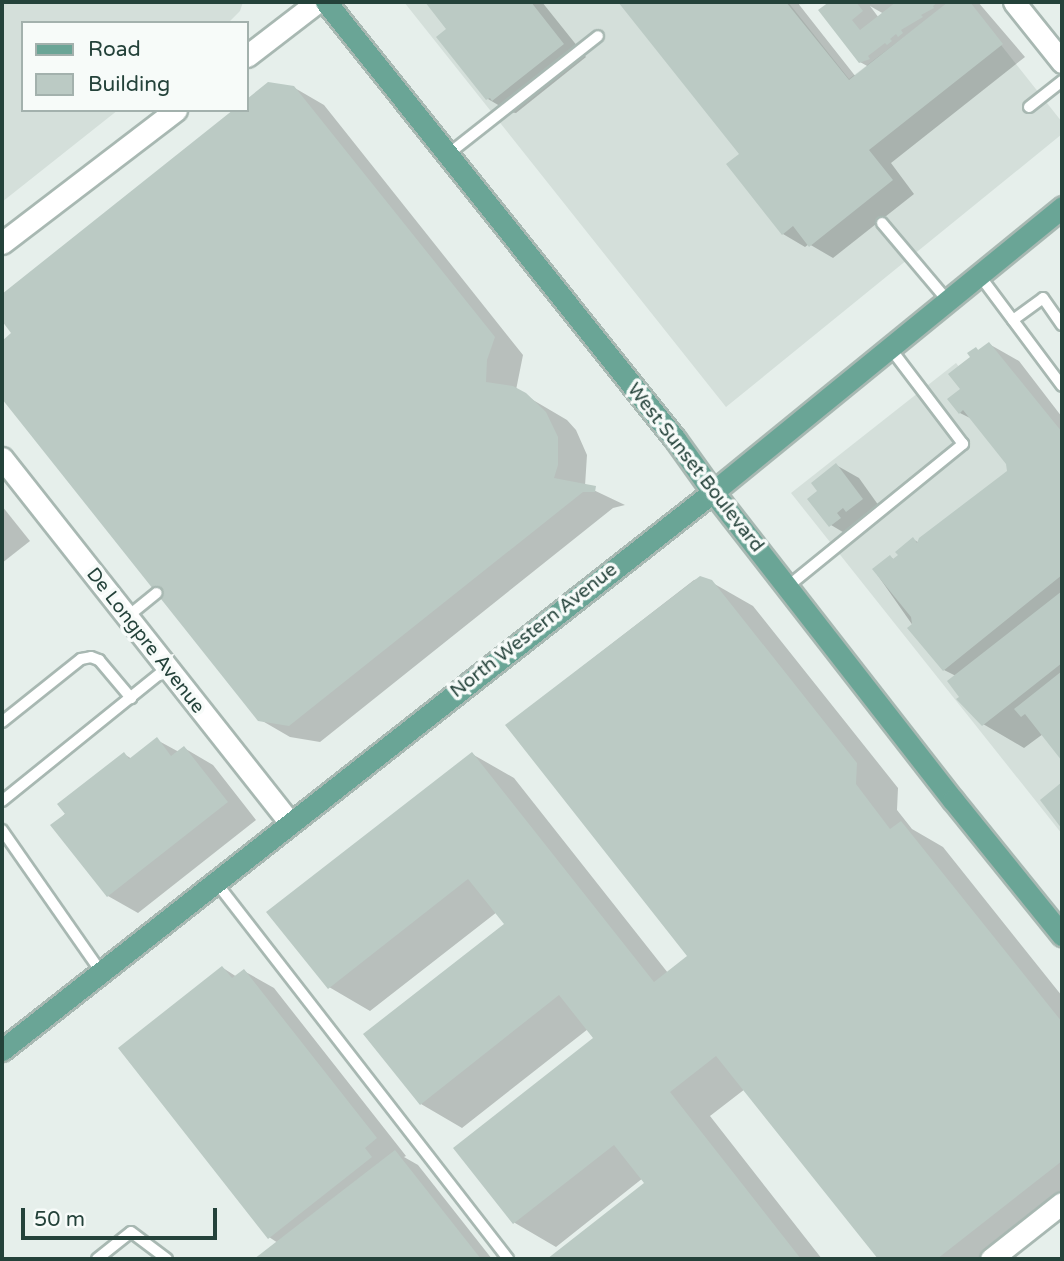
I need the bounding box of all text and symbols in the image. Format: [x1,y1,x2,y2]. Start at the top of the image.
legend [21,21,248,112]
text: Road [88,37,141,62]
text: Building [88,72,170,97]
street label: West Sunset Boulevard [622,379,768,557]
street label: North Western Avenue [446,559,622,703]
street label: De Longpre Avenue [81,564,209,718]
scale bar [24,1194,220,1238]
text: 50 m [34,1207,85,1232]

